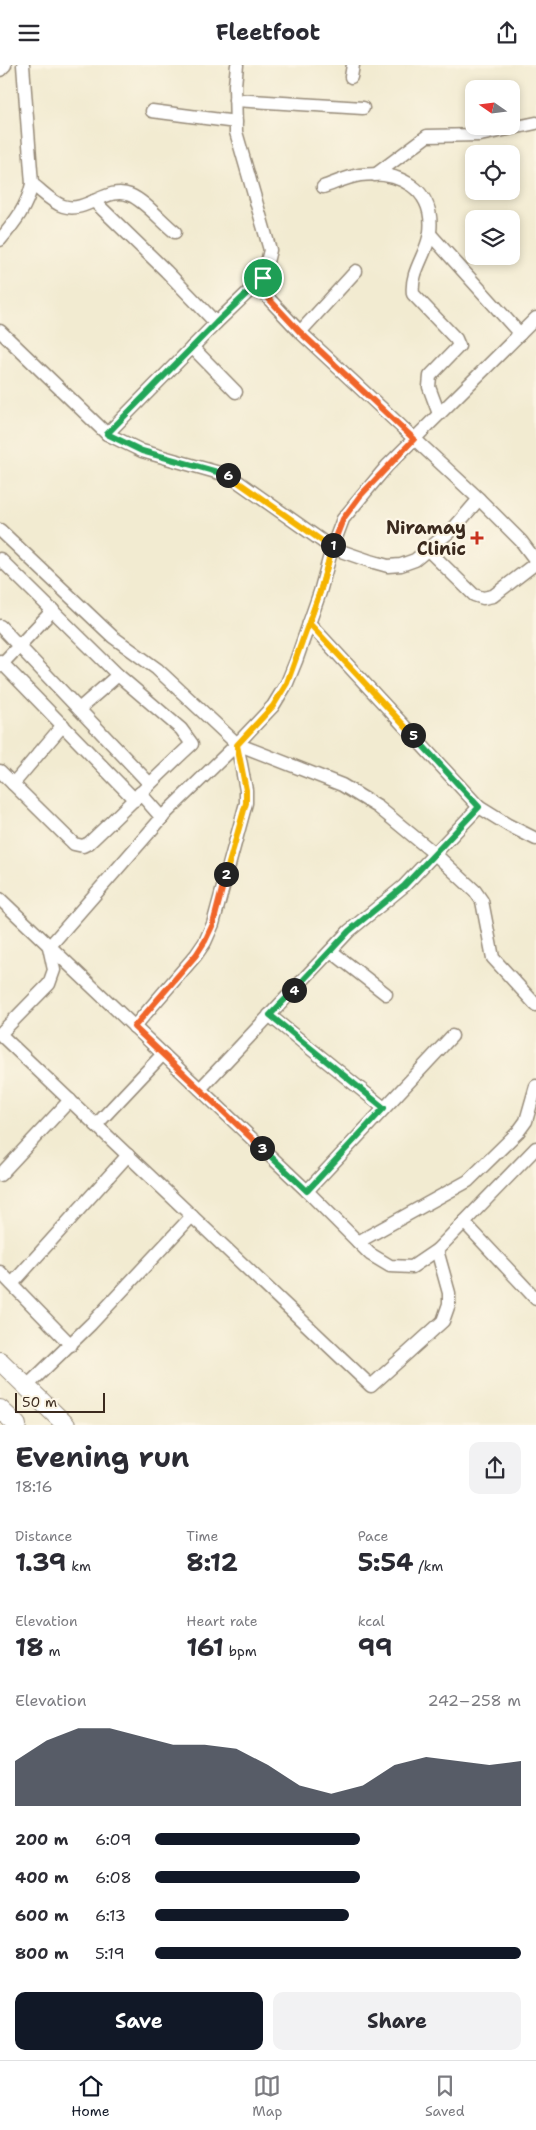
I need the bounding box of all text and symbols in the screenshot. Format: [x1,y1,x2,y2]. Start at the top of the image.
text: Fleetfoot [216,18,320,47]
icon: menu [15,19,43,47]
icon: share [493,19,521,47]
north arrow [465,80,520,135]
map controls [465,80,520,265]
button: locate [465,145,520,200]
button: layers [465,210,520,265]
pin [242,257,284,299]
icon: arrive [249,264,277,292]
pin: 6 [216,463,240,487]
text: 6 [224,466,233,484]
place label: Niramay Clinic [386,516,466,561]
marker: Niramay Clinic [470,531,484,545]
pin: 1 [320,533,346,557]
text: 1 [330,536,337,554]
pin: 5 [400,723,426,747]
text: 5 [409,726,418,744]
pin: 2 [214,861,238,887]
text: 2 [222,865,231,883]
pin: 4 [282,977,306,1003]
text: 4 [290,981,299,999]
pin: 3 [250,1135,274,1161]
text: 3 [258,1139,267,1157]
scale bar [15,1390,105,1413]
text: 50 m [22,1393,57,1411]
text: Evening run [15,1438,190,1476]
button: share [469,1442,521,1494]
text: 18:16 [15,1476,53,1497]
text: Distance [15,1527,72,1545]
text: Time [186,1527,218,1545]
text: Pace [358,1527,388,1545]
text: 1.39 [15,1545,66,1579]
text: 8:12 [186,1545,238,1579]
text: 5:54 [358,1545,413,1579]
text: km [66,1557,91,1575]
text: /km [413,1557,443,1575]
text: Elevation [15,1612,78,1630]
text: Heart rate [186,1612,258,1630]
text: kcal [358,1612,385,1630]
text: 18 [15,1630,44,1664]
text: 161 [186,1630,224,1664]
text: 99 [358,1630,392,1664]
text: m [44,1642,61,1660]
text: bpm [224,1642,257,1660]
text: Elevation [15,1690,87,1711]
text: 242–258 m [428,1690,521,1711]
text: 200 m [15,1829,68,1850]
text: 6:09 [95,1829,131,1850]
text: 400 m [15,1867,69,1888]
text: 6:08 [95,1867,132,1888]
text: 600 m [15,1905,69,1926]
text: 6:13 [95,1905,126,1926]
text: 800 m [15,1943,69,1964]
text: 5:19 [95,1943,125,1964]
button: Save [15,1992,263,2050]
button: Share [273,1992,521,2050]
tab: Home [71,2072,110,2120]
tab: Map [252,2072,282,2120]
tab: Saved [425,2072,465,2120]

